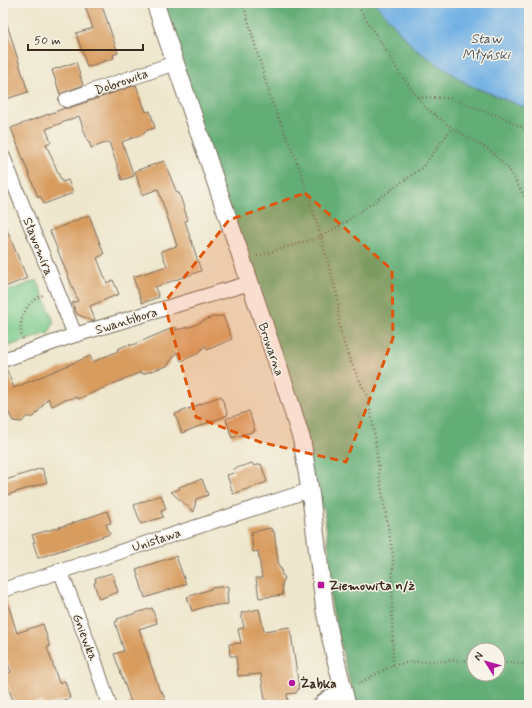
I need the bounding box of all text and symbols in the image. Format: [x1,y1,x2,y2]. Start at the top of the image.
scale bar [28,26,143,52]
water label: Staw Młyński [462,30,512,64]
text: 50 m [34,33,61,49]
street label: Dobrowita [93,65,150,99]
street label: Sławomira [18,215,57,278]
street label: Swantibora [93,304,160,339]
street label: Browarna [254,320,288,378]
street label: Unisława [130,525,183,556]
place label: Ziemowita n/ż [329,578,415,595]
marker: Ziemowita n/ż [316,580,326,590]
street label: Gniewka [68,611,101,664]
north arrow [466,642,506,682]
text: N [471,649,487,664]
place label: Żabka [300,676,337,693]
marker: Żabka [287,678,297,688]

